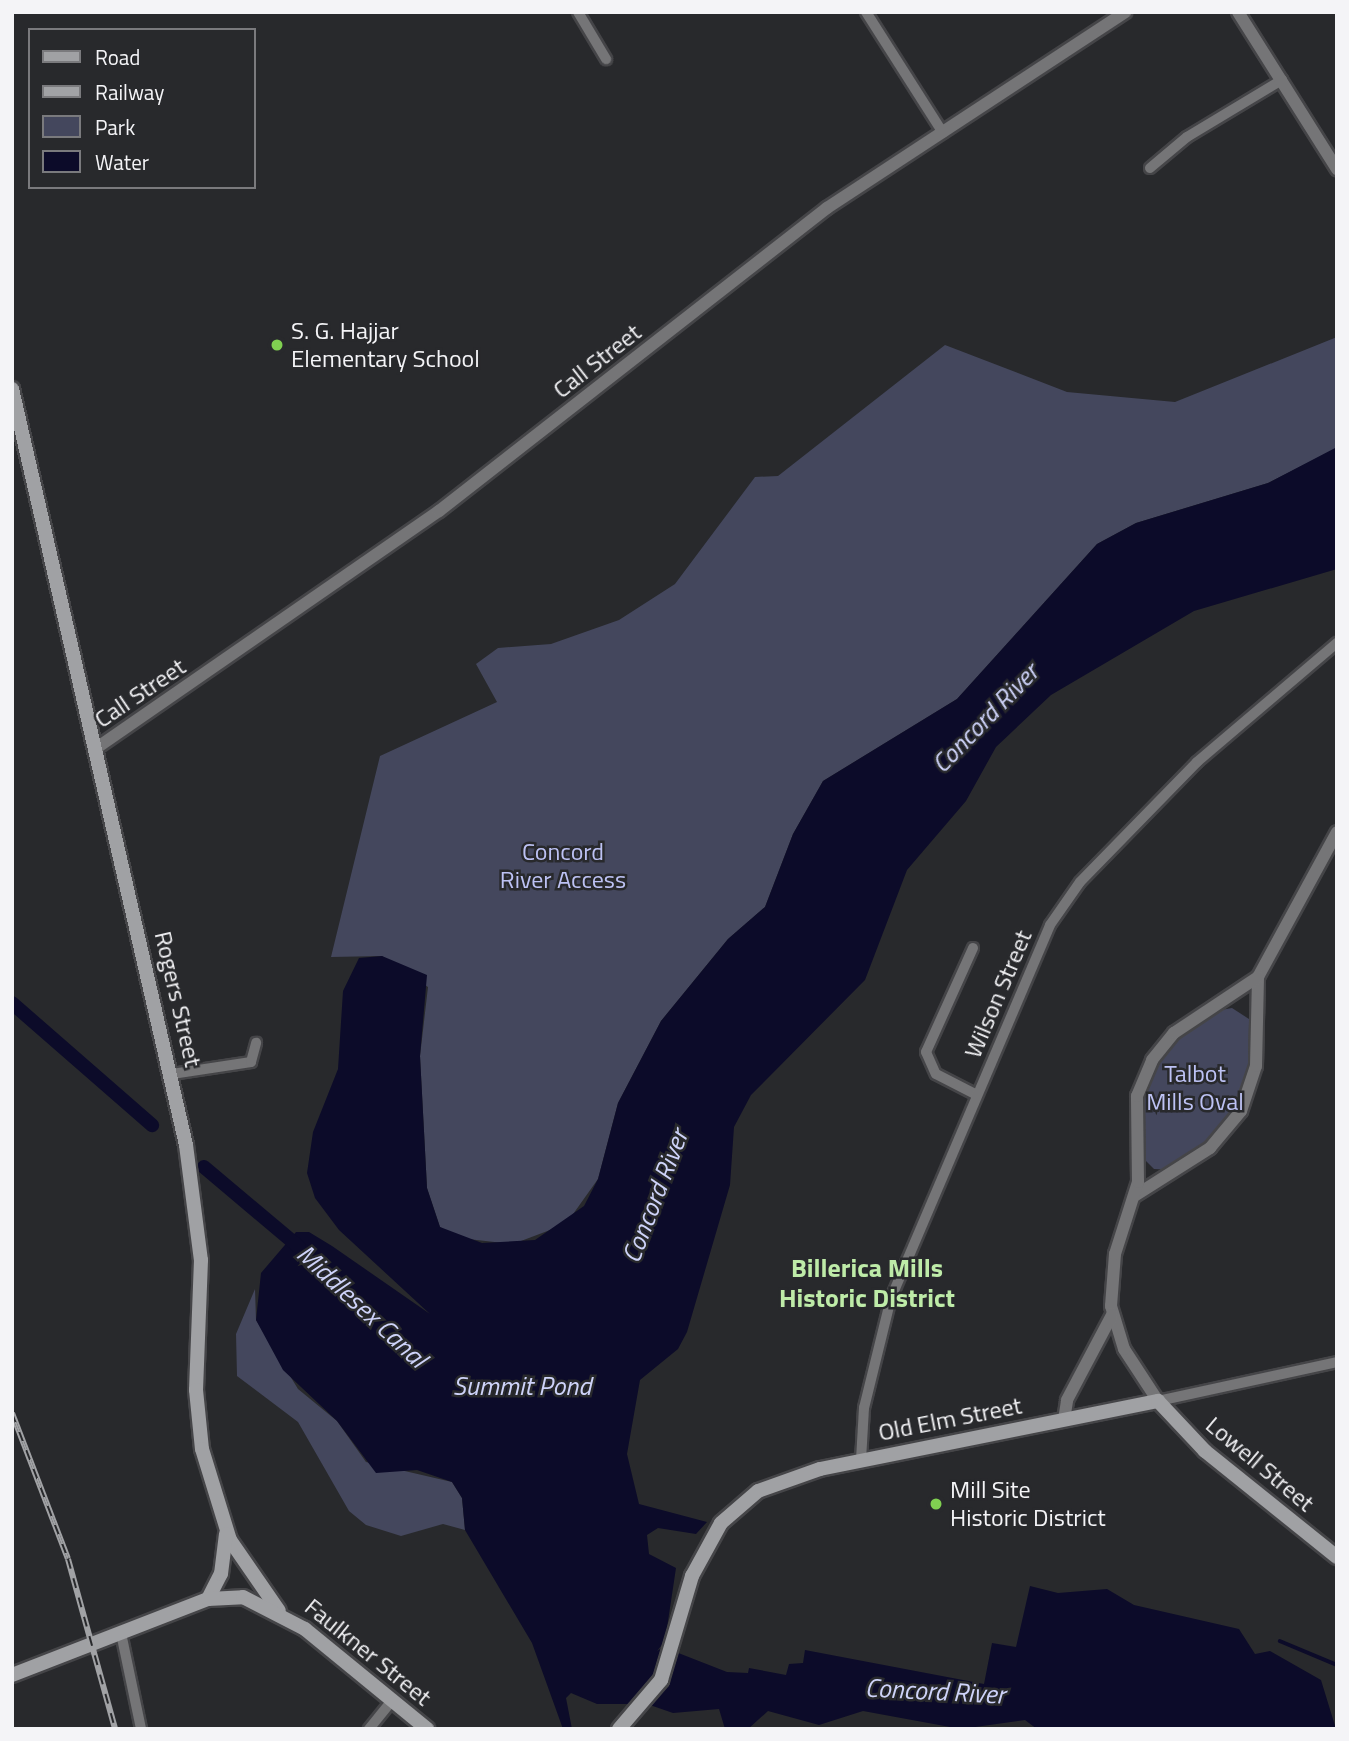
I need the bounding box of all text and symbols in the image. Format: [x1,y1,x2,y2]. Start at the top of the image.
legend [28,28,256,189]
text: Road [95,41,140,73]
text: Railway [95,76,164,108]
text: Park [95,111,135,143]
text: Water [95,146,149,178]
place label: S. G. Hajjar Elementary School [291,317,480,373]
street label: Call Street [547,318,647,404]
marker: S. G. Hajjar Elementary School [269,337,285,353]
street label: Call Street [89,652,191,734]
water label: Concord River [925,657,1045,779]
park label: Concord River Access [500,838,626,894]
street label: Wilson Street [958,926,1038,1062]
street label: Rogers Street [148,928,208,1070]
park label: Talbot Mills Oval [1146,1060,1244,1116]
water label: Concord River [615,1125,695,1267]
water label: Middlesex Canal [291,1238,433,1374]
district label: Billerica Mills Historic District [779,1252,955,1314]
water label: Summit Pond [453,1370,591,1402]
street label: Old Elm Street [876,1391,1024,1447]
street label: Lowell Street [1200,1410,1320,1518]
place label: Mill Site Historic District [950,1476,1106,1532]
marker: Mill Site Historic District [928,1496,944,1512]
street label: Faulkner Street [299,1592,437,1712]
water label: Concord River [864,1672,1006,1710]

